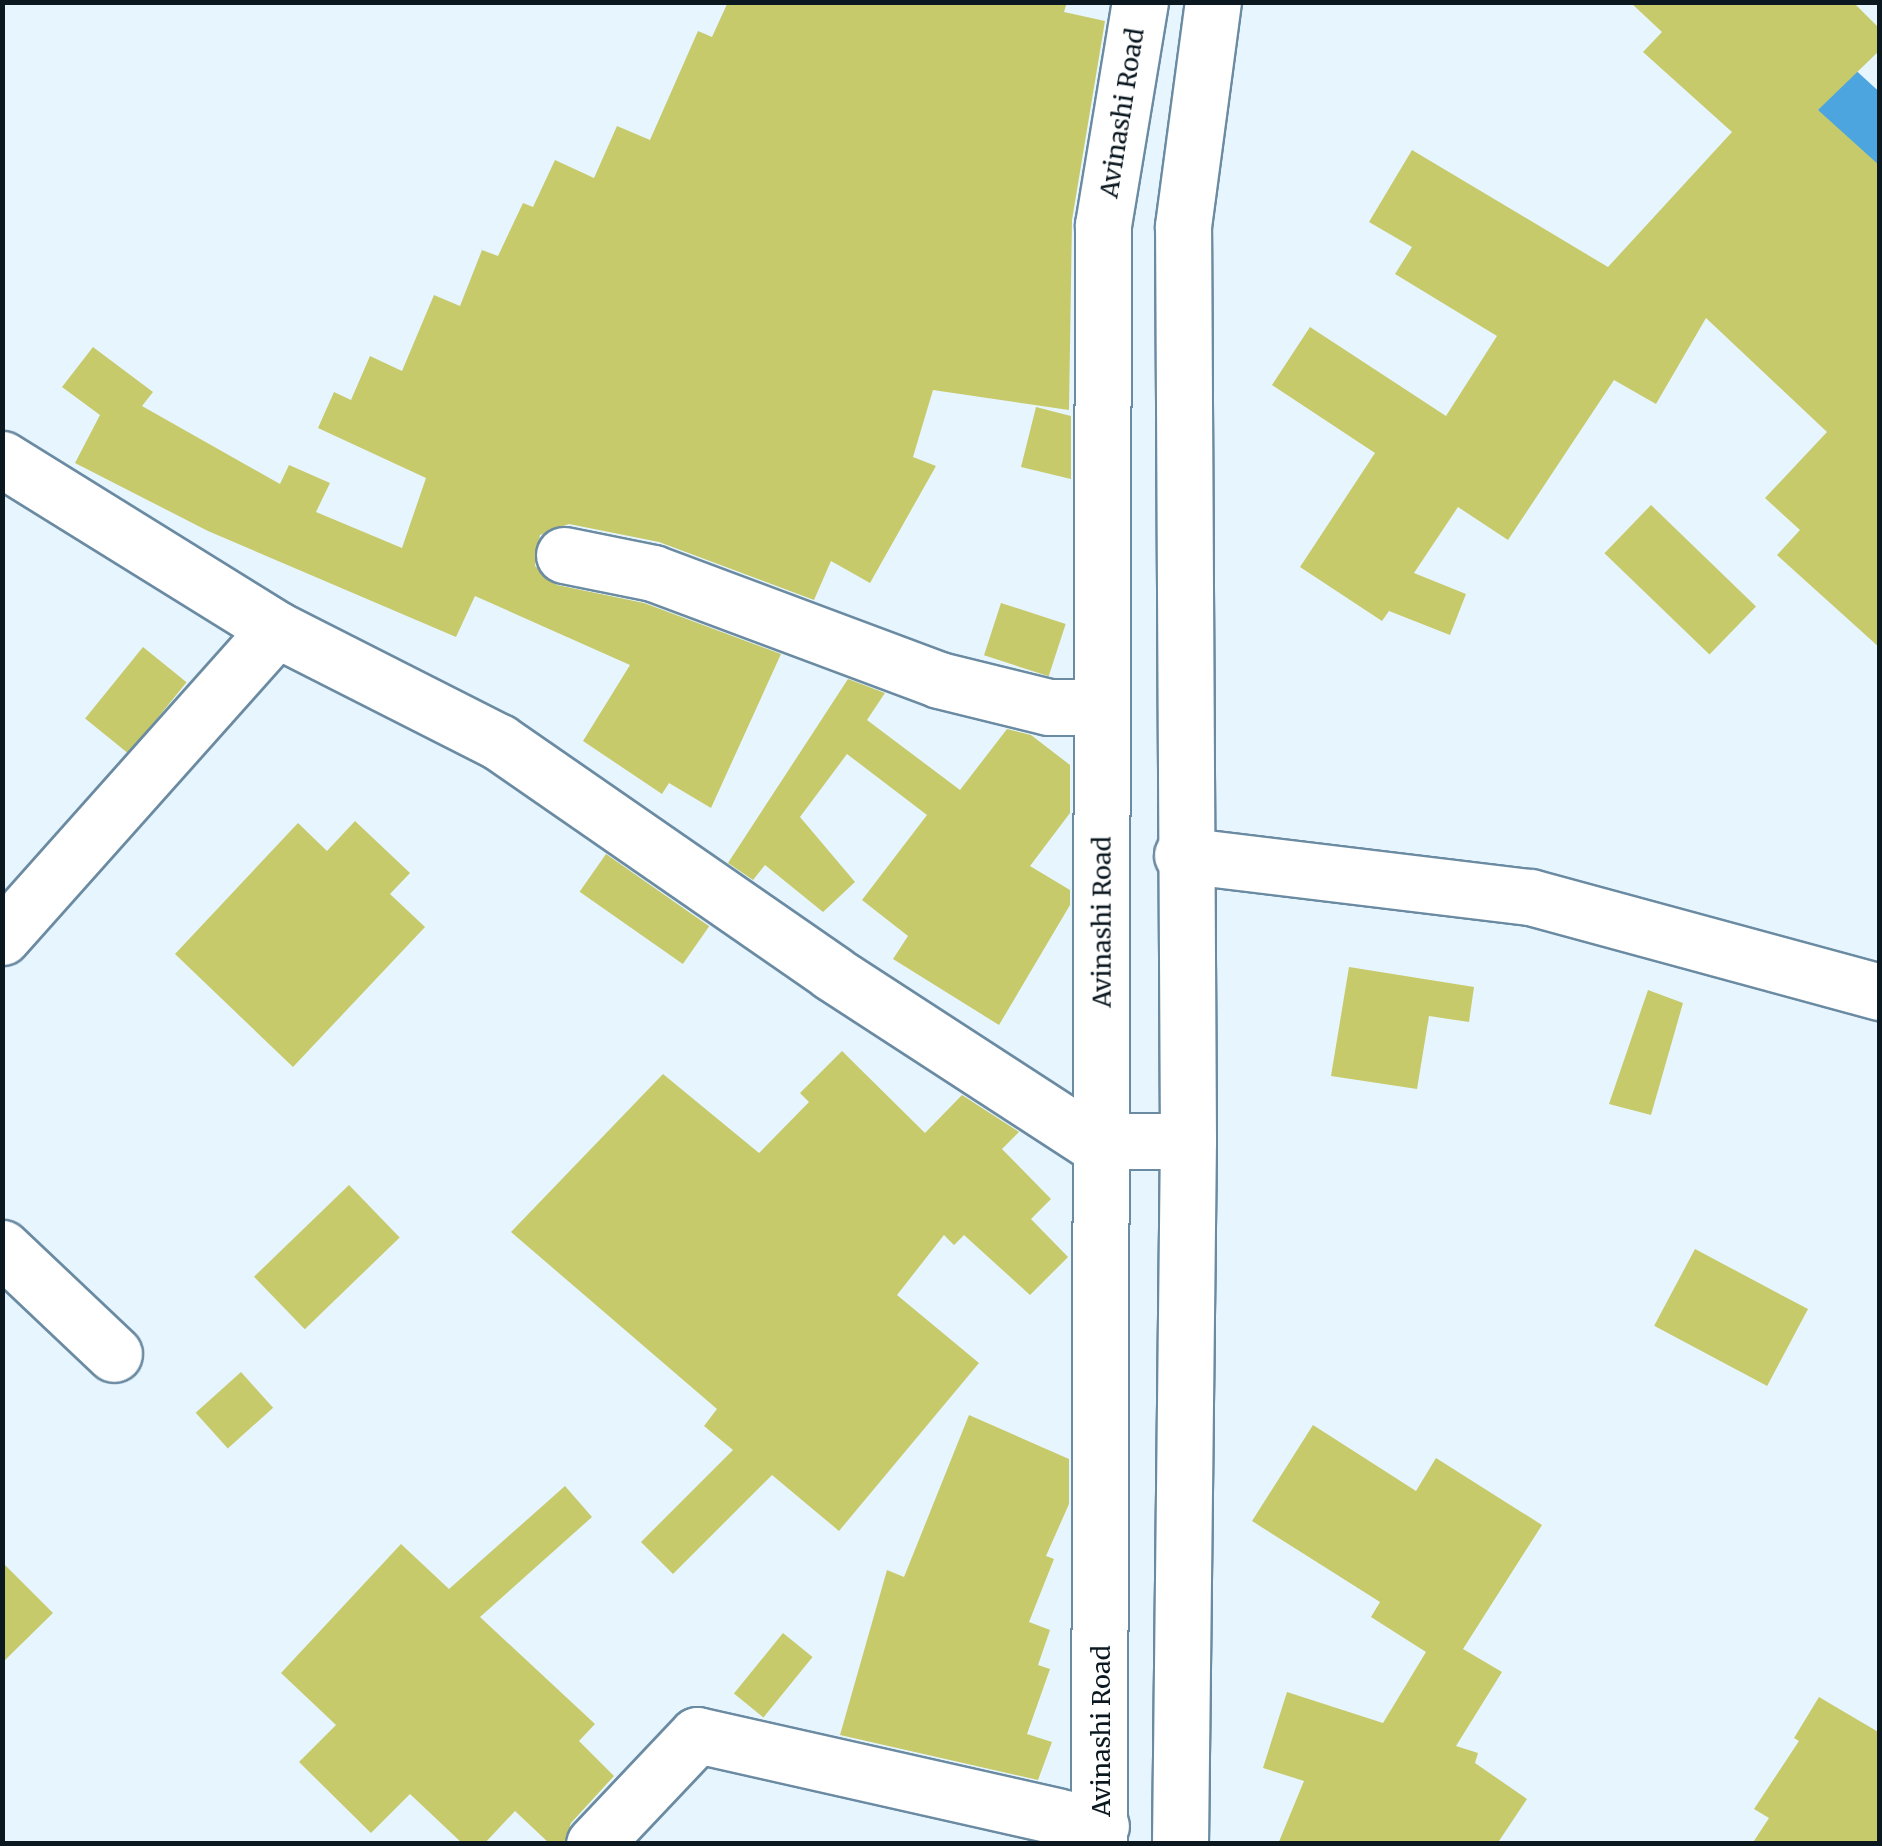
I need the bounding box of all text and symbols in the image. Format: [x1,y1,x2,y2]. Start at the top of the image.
street label: Avinashi Road [1094,26,1150,200]
street label: Avinashi Road [1087,836,1117,1008]
street label: Avinashi Road [1086,1645,1116,1817]

